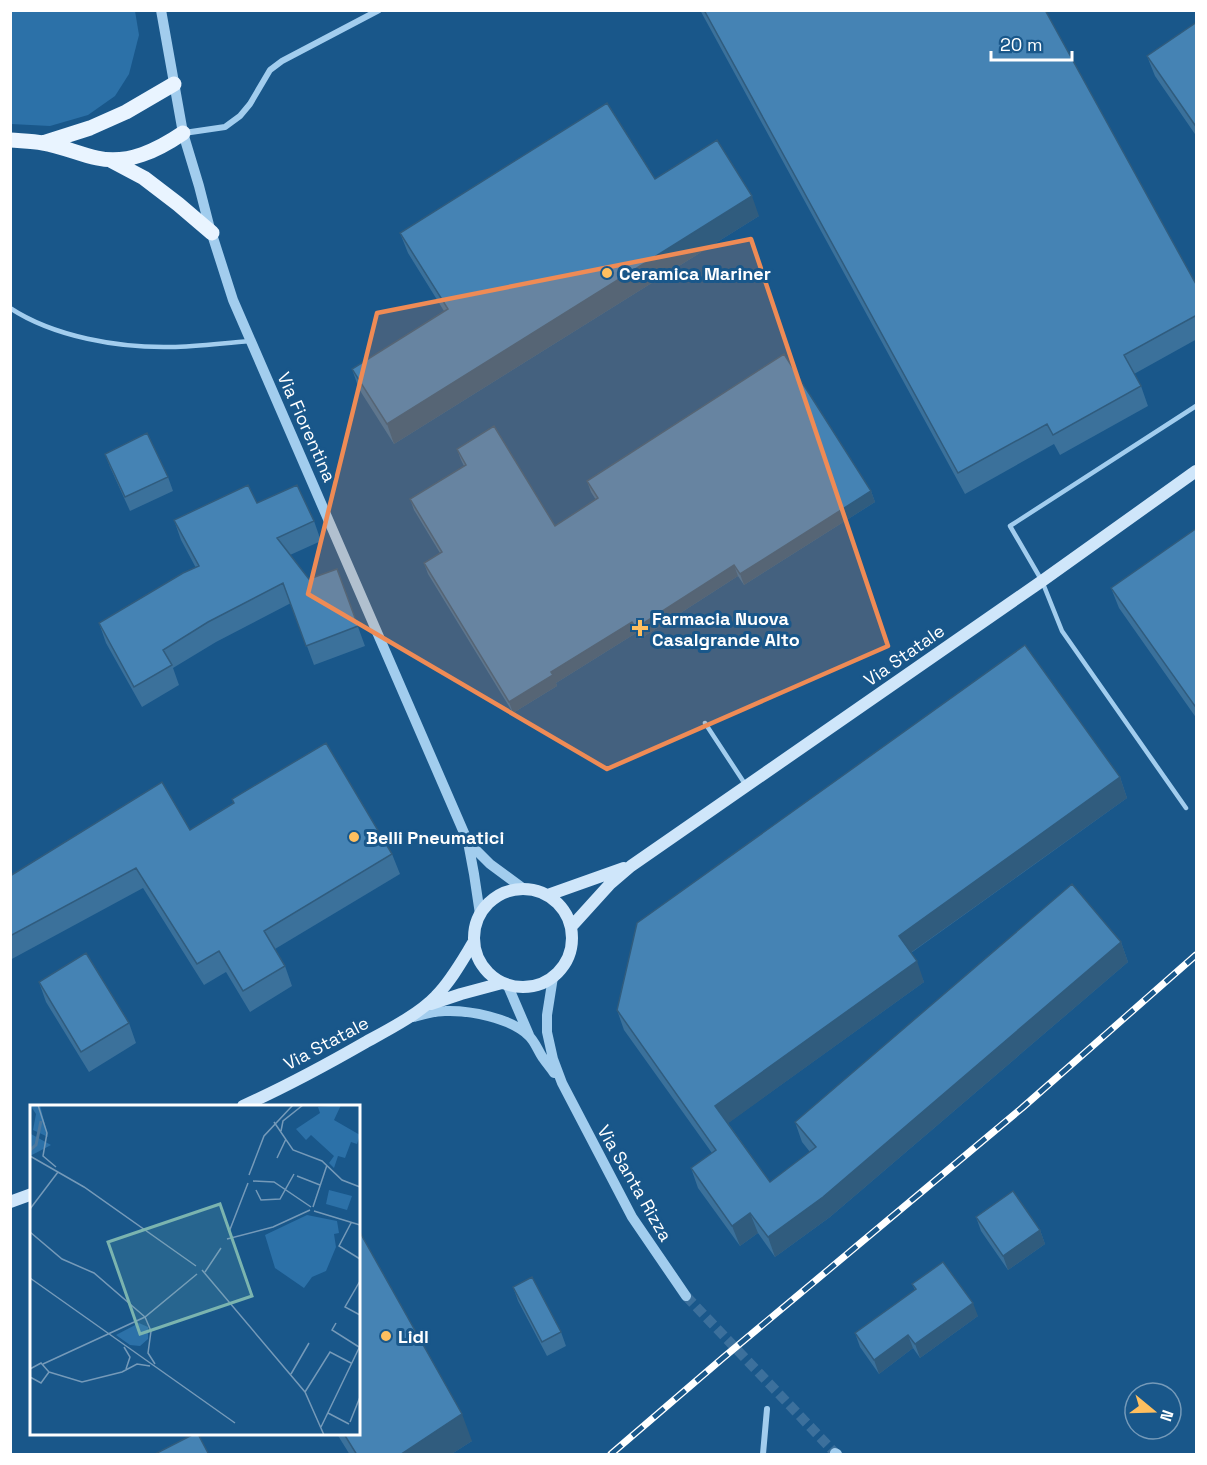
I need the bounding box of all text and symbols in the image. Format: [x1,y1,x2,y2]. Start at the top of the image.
scale bar [991,24,1072,62]
text: 20 m [1000,33,1043,56]
place label: Ceramica Mariner [619,262,771,285]
marker: Ceramica Mariner [600,266,614,280]
street label: Via Fiorentina [273,369,341,485]
place label: Farmacia Nuova Casalgrande Alto [652,607,800,651]
street label: Via Statale [859,619,949,691]
marker: Farmacia Nuova Casalgrande Alto [633,621,647,635]
place label: Belli Pneumatici [366,826,504,849]
marker: Belli Pneumatici [347,830,361,844]
street label: Via Statale [279,1011,373,1075]
inset map [30,1105,360,1435]
street label: Via Santa Rizza [592,1121,678,1245]
place label: Lidl [398,1325,429,1348]
marker: Lidl [379,1329,393,1343]
north arrow [1123,1381,1183,1441]
text: N [1155,1407,1178,1424]

